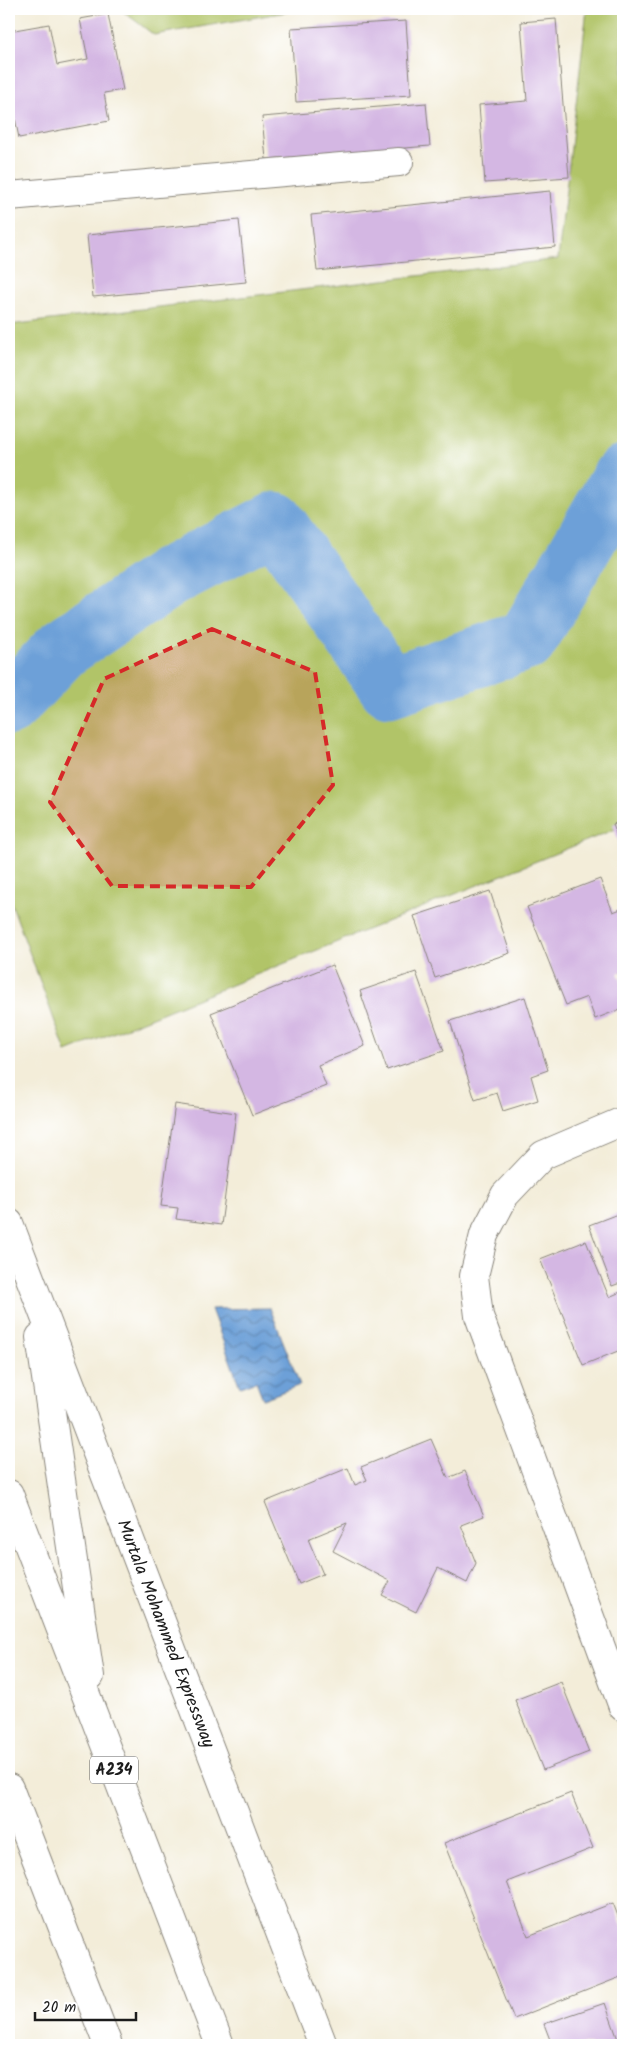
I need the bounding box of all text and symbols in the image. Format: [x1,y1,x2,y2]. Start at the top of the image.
street label: Murtala Mohammed Expressway [108,1515,222,1753]
road number: A234 [90,1756,138,1784]
scale bar [35,1989,136,2021]
text: 20 m [42,1996,76,2020]

